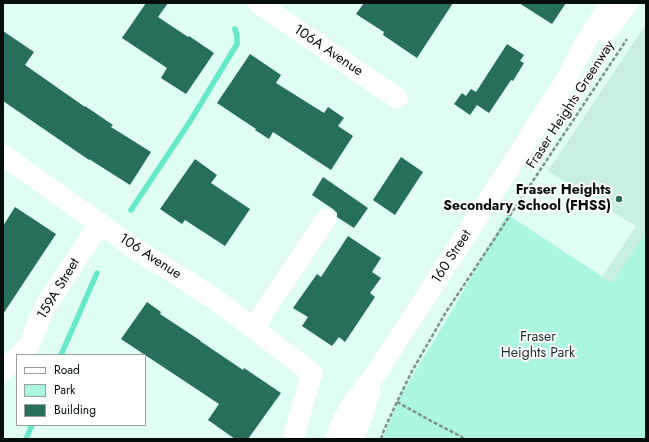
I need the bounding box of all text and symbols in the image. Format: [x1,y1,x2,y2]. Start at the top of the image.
street label: 106A Avenue [290,22,366,80]
street label: Fraser Heights Greenway [523,38,619,172]
place label: Fraser Heights Secondary School (FHSS) [443,183,611,216]
marker: Fraser Heights Secondary School (FHSS) [614,194,624,204]
street label: 160 Street [429,227,475,287]
street label: 106 Avenue [116,231,184,283]
street label: 159A Street [34,255,84,323]
park label: Fraser Heights Park [501,330,575,362]
legend [16,354,146,426]
text: Road [54,361,80,379]
text: Park [54,381,75,399]
text: Building [54,401,96,419]

